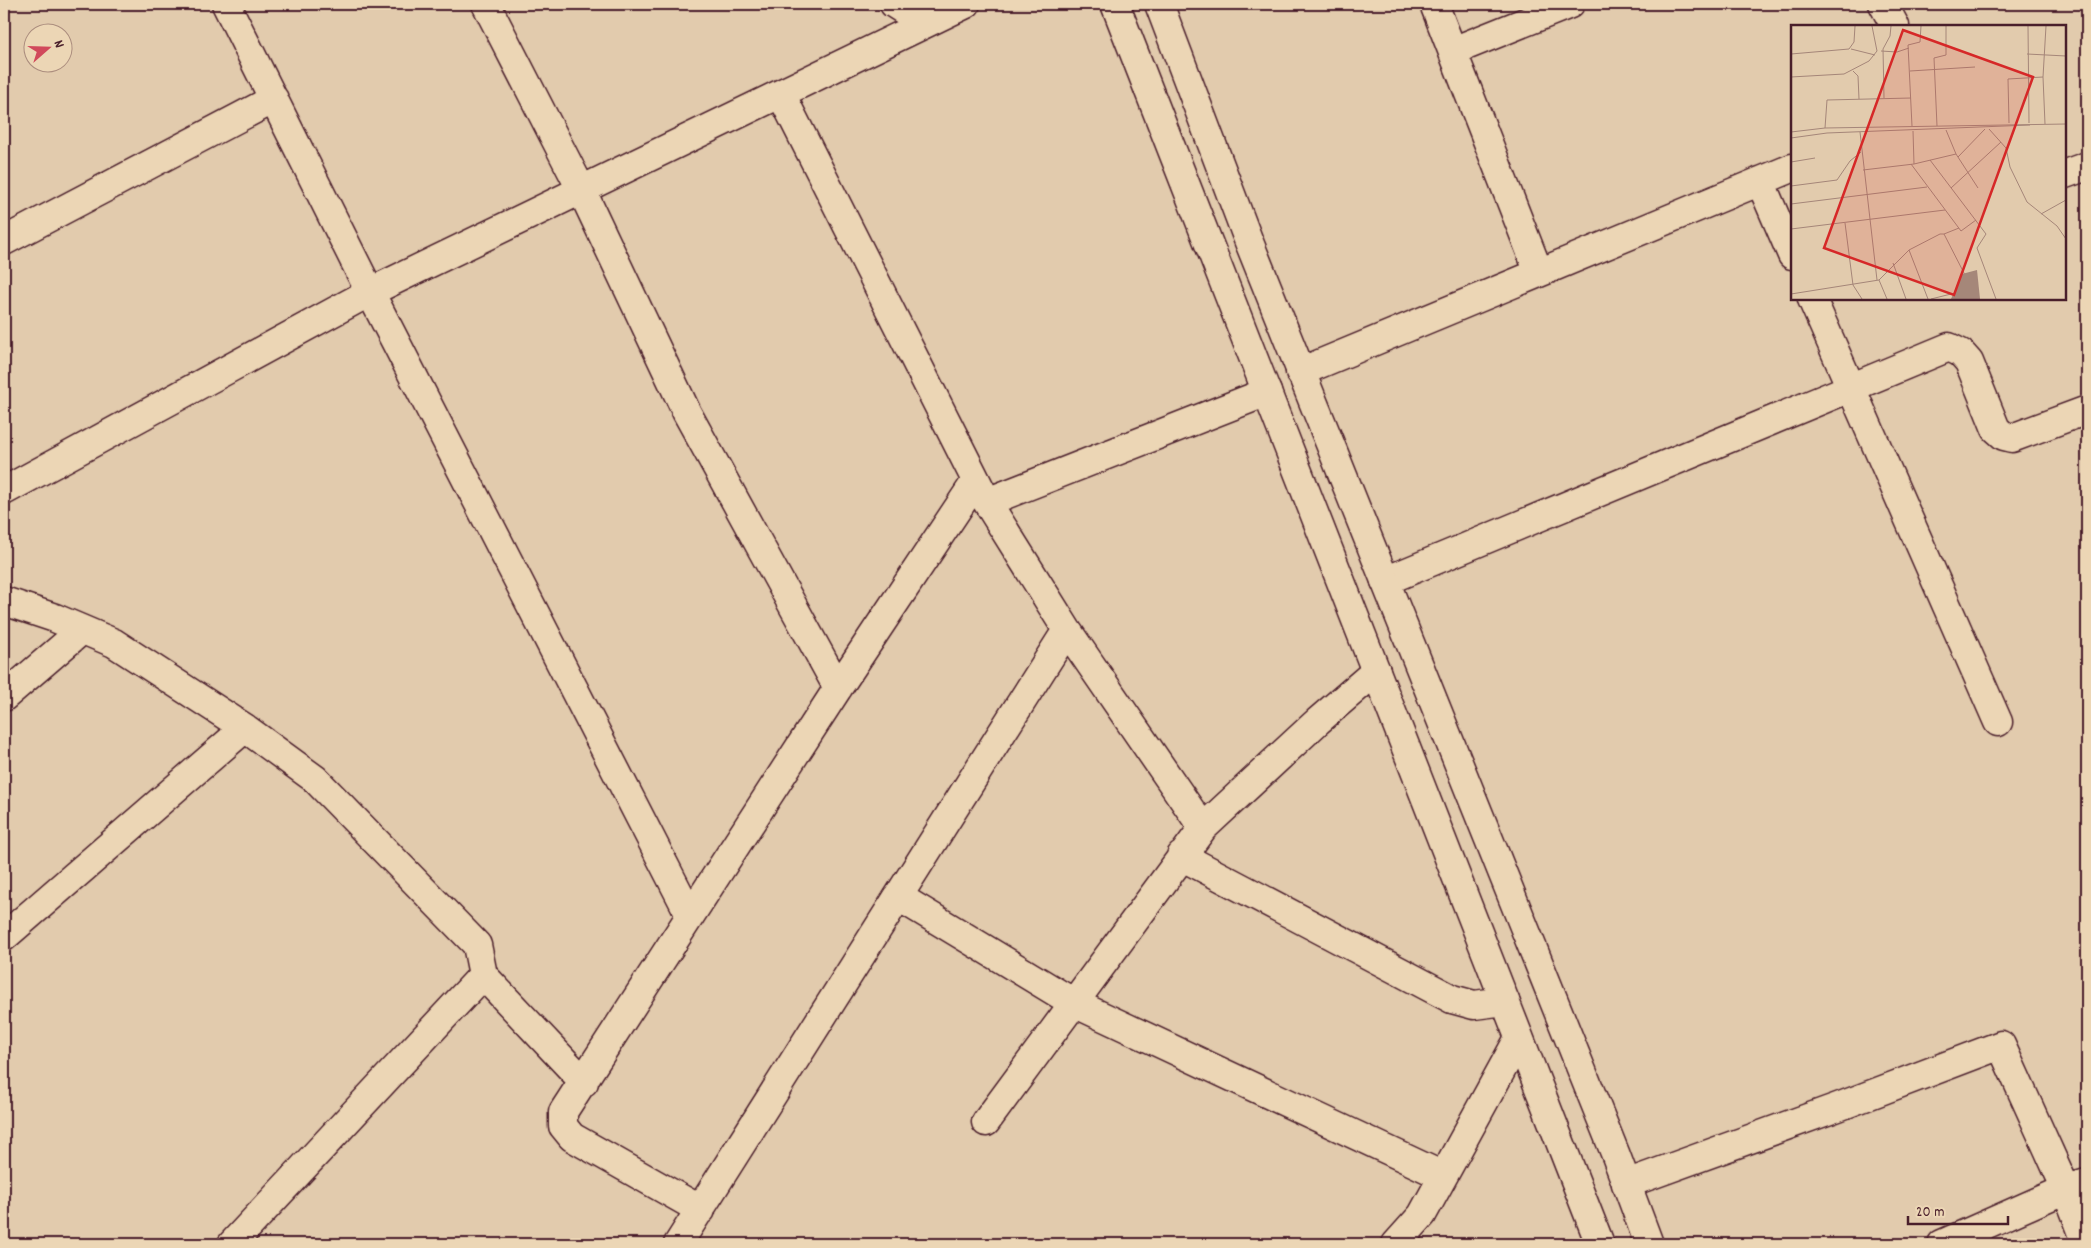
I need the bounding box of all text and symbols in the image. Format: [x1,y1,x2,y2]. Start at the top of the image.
north arrow [22,22,72,72]
inset map [1791,25,2066,300]
text: N [48,38,69,51]
scale bar [1908,1193,2008,1225]
text: 20 m [1916,1202,1944,1224]

